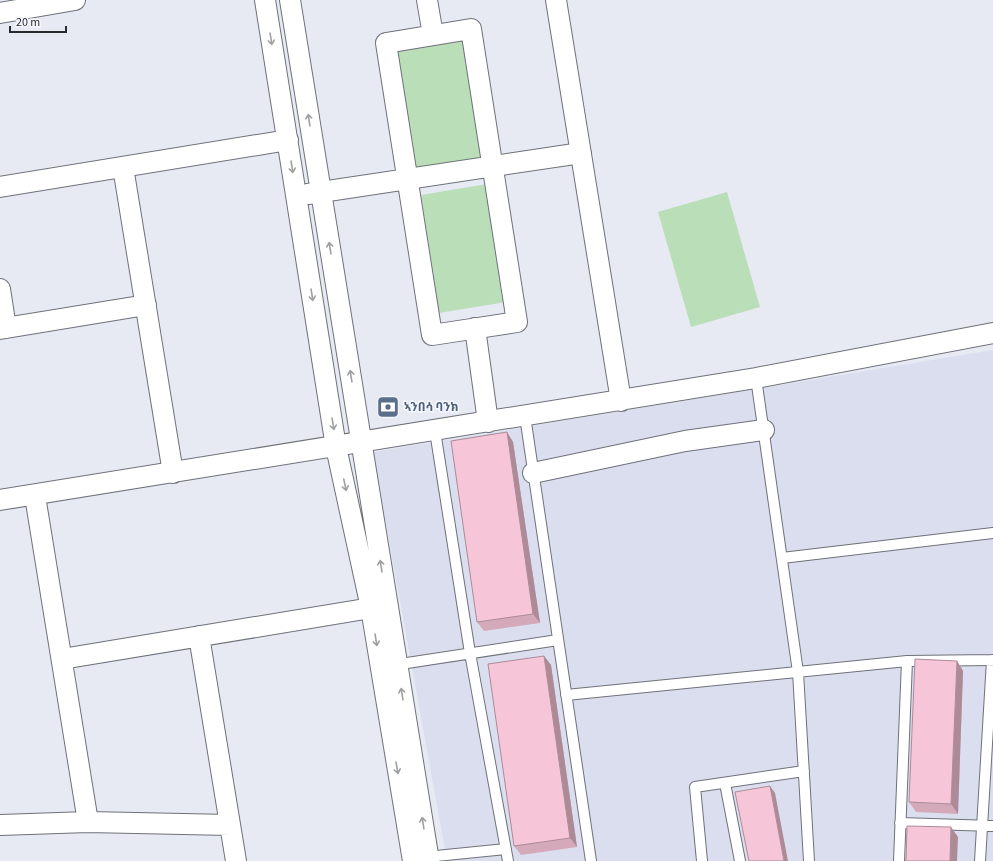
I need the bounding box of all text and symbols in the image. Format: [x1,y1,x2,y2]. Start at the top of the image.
scale bar [10,8,66,34]
text: 20 m [16,14,40,31]
one-way arrow [267,32,275,45]
one-way arrow [305,114,313,127]
one-way arrow [288,160,296,173]
one-way arrow [326,242,334,255]
one-way arrow [308,288,316,301]
one-way arrow [347,370,355,383]
bank icon: ኣንበሳ ባንክ [375,394,401,420]
place label: ኣንበሳ ባንክ [404,399,459,416]
one-way arrow [329,417,337,430]
one-way arrow [341,478,349,491]
one-way arrow [377,560,385,573]
one-way arrow [372,633,380,646]
one-way arrow [398,688,406,701]
one-way arrow [394,761,402,774]
one-way arrow [419,816,427,829]

